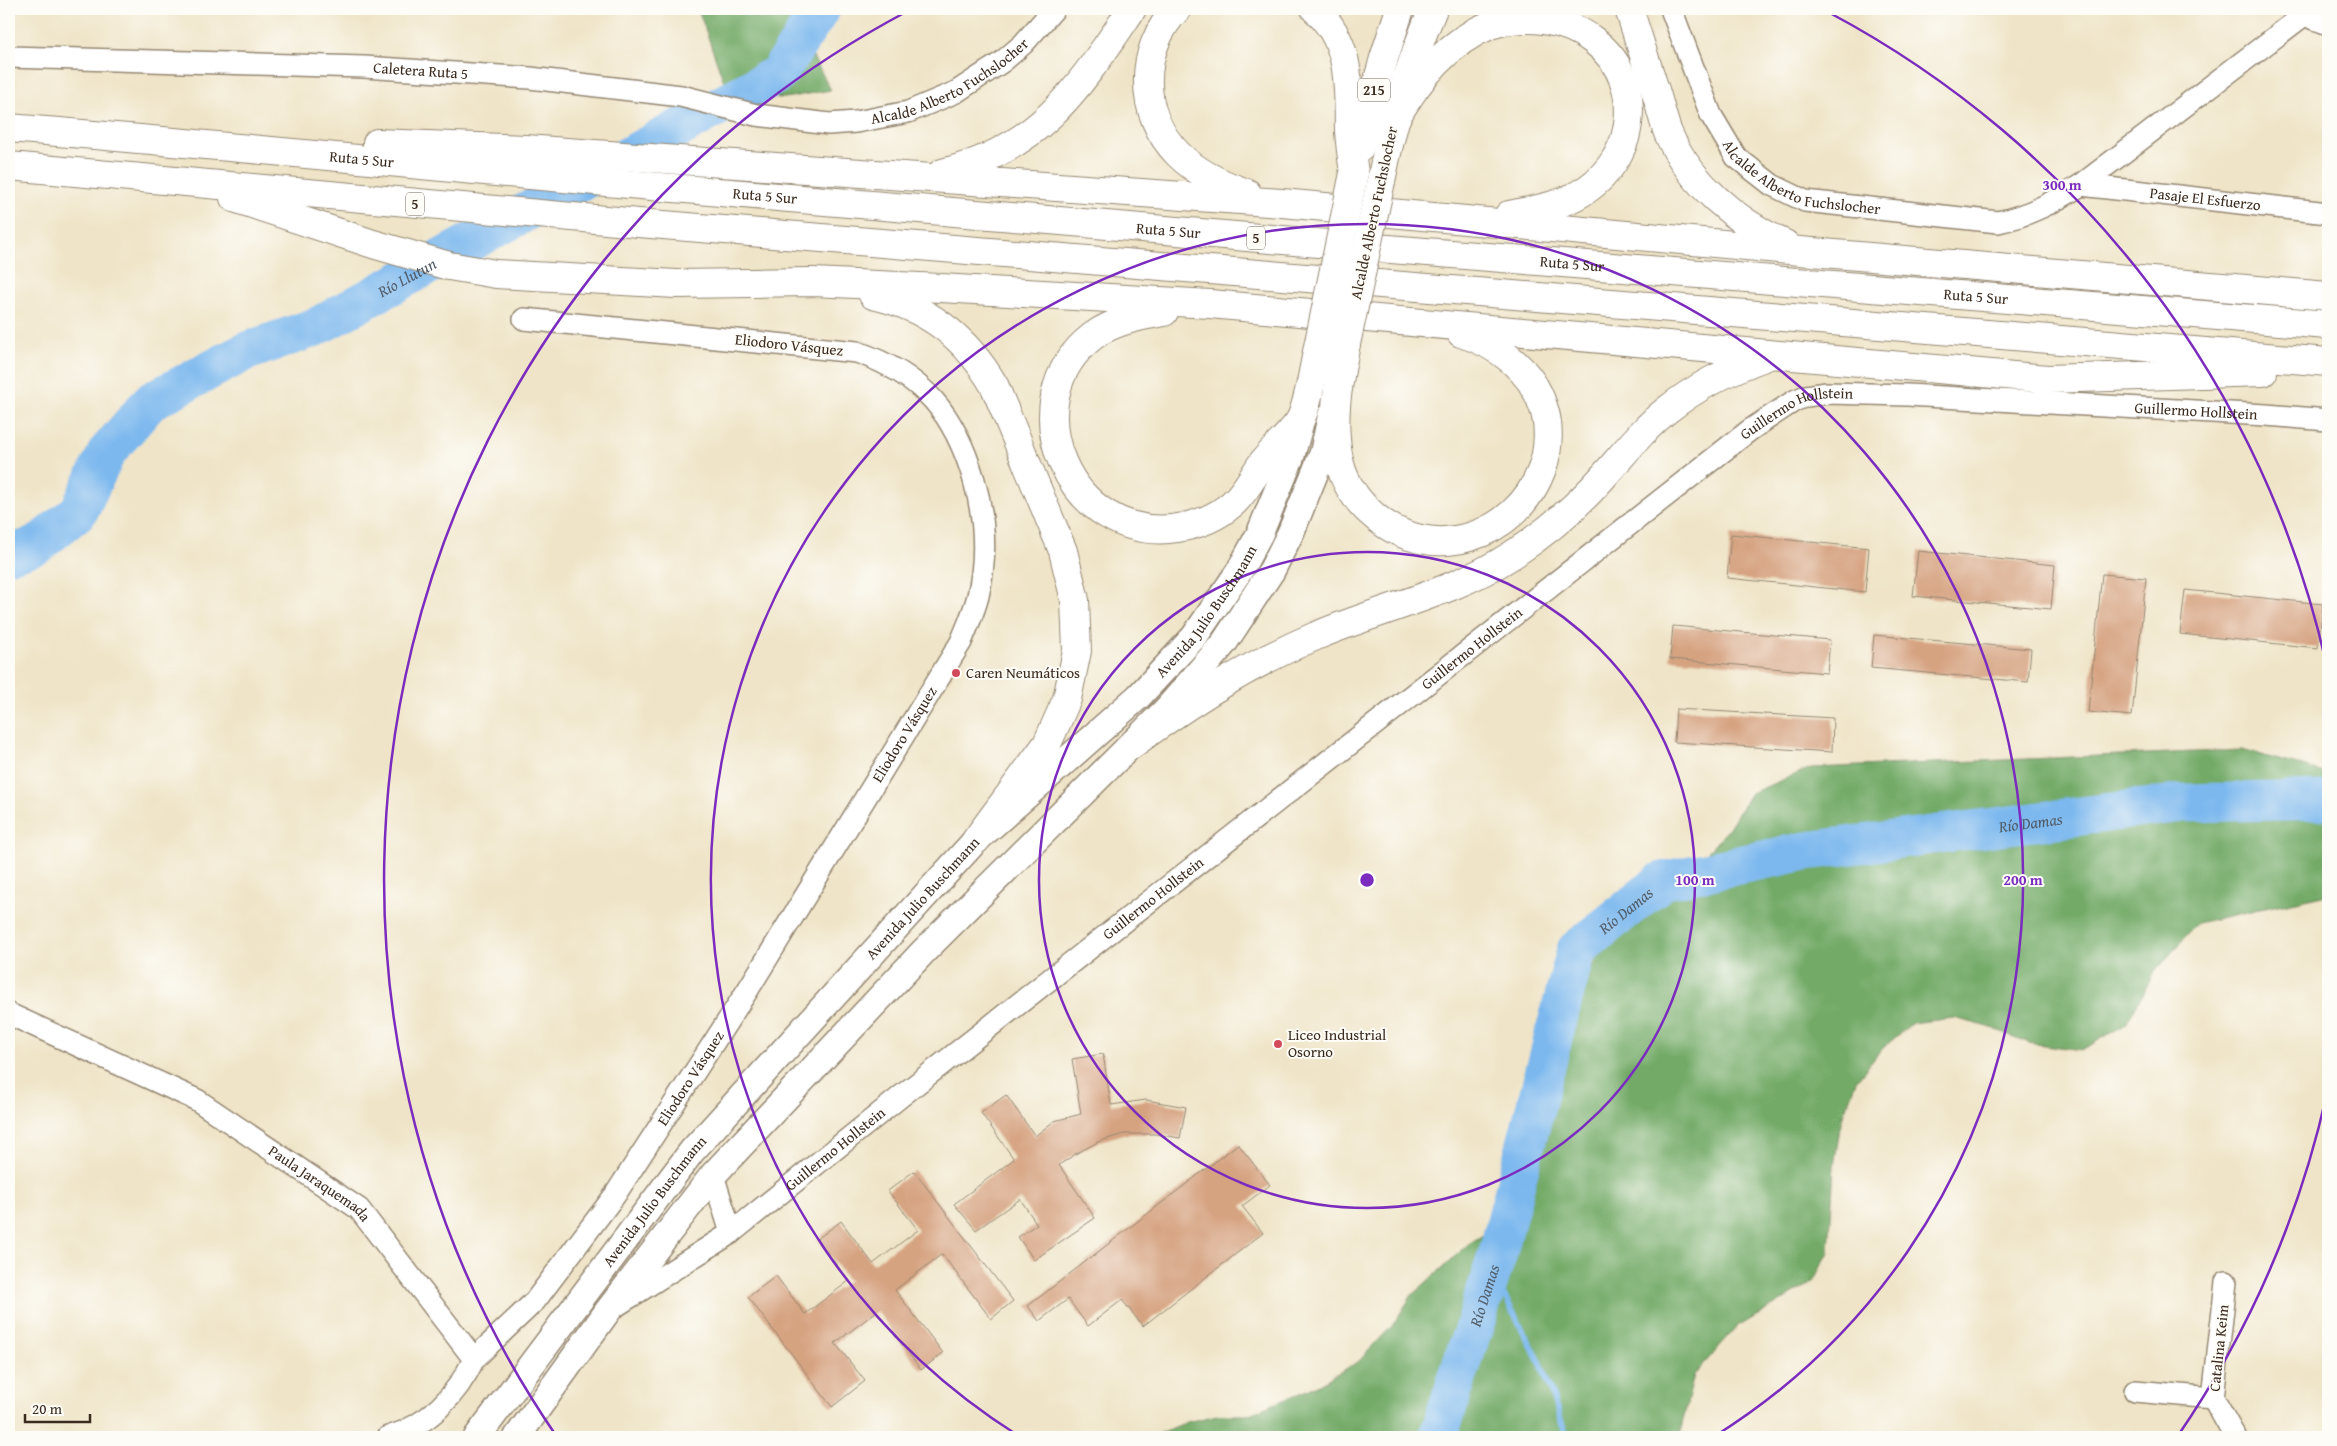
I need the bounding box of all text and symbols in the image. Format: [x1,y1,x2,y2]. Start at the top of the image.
street label: Alcalde Alberto Fuchslocher [869,34,1033,129]
street label: Caletera Ruta 5 [373,57,469,84]
road number: 215 [1358,78,1390,102]
street label: Alcalde Alberto Fuchslocher [1345,124,1402,301]
street label: Alcalde Alberto Fuchslocher [1718,136,1882,219]
street label: Ruta 5 Sur [328,145,395,172]
text: 300 m [2042,174,2082,195]
street label: Ruta 5 Sur [732,182,798,209]
street label: Pasaje El Esfuerzo [2149,182,2262,215]
road number: 5 [406,192,424,215]
street label: Ruta 5 Sur [1135,217,1202,243]
road number: 5 [1247,227,1265,250]
street label: Ruta 5 Sur [1539,250,1605,277]
water label: Río Llutun [372,251,441,304]
street label: Ruta 5 Sur [1943,283,2009,309]
street label: Eliodoro Vásquez [734,328,845,361]
street label: Guillermo Hollstein [1735,382,1854,444]
street label: Guillermo Hollstein [2134,397,2259,425]
street label: Avenida Julio Buschmann [1151,541,1262,682]
street label: Guillermo Hollstein [1417,601,1527,694]
place label: Caren Neumáticos [966,662,1080,683]
marker: Caren Neumáticos [950,667,962,679]
street label: Eliodoro Vásquez [867,682,942,786]
water label: Río Damas [1996,806,2064,838]
street label: Avenida Julio Buschmann [861,832,984,964]
street label: Guillermo Hollstein [1098,851,1208,944]
text: 100 m [1675,869,1715,890]
text: 200 m [2003,869,2043,890]
centre of rings [1358,871,1376,889]
water label: Río Damas [1592,881,1658,940]
place label: Liceo Industrial Osorno [1288,1024,1386,1062]
street label: Eliodoro Vásquez [652,1026,729,1129]
marker: Liceo Industrial Osorno [1272,1038,1284,1050]
street label: Guillermo Hollstein [780,1102,890,1196]
street label: Avenida Julio Buschmann [598,1131,711,1271]
street label: Paula Jaraquemada [264,1140,376,1226]
water label: Río Damas [1463,1261,1506,1330]
street label: Catalina Keim [2204,1303,2234,1392]
scale bar [25,1391,90,1423]
text: 20 m [32,1398,63,1419]

